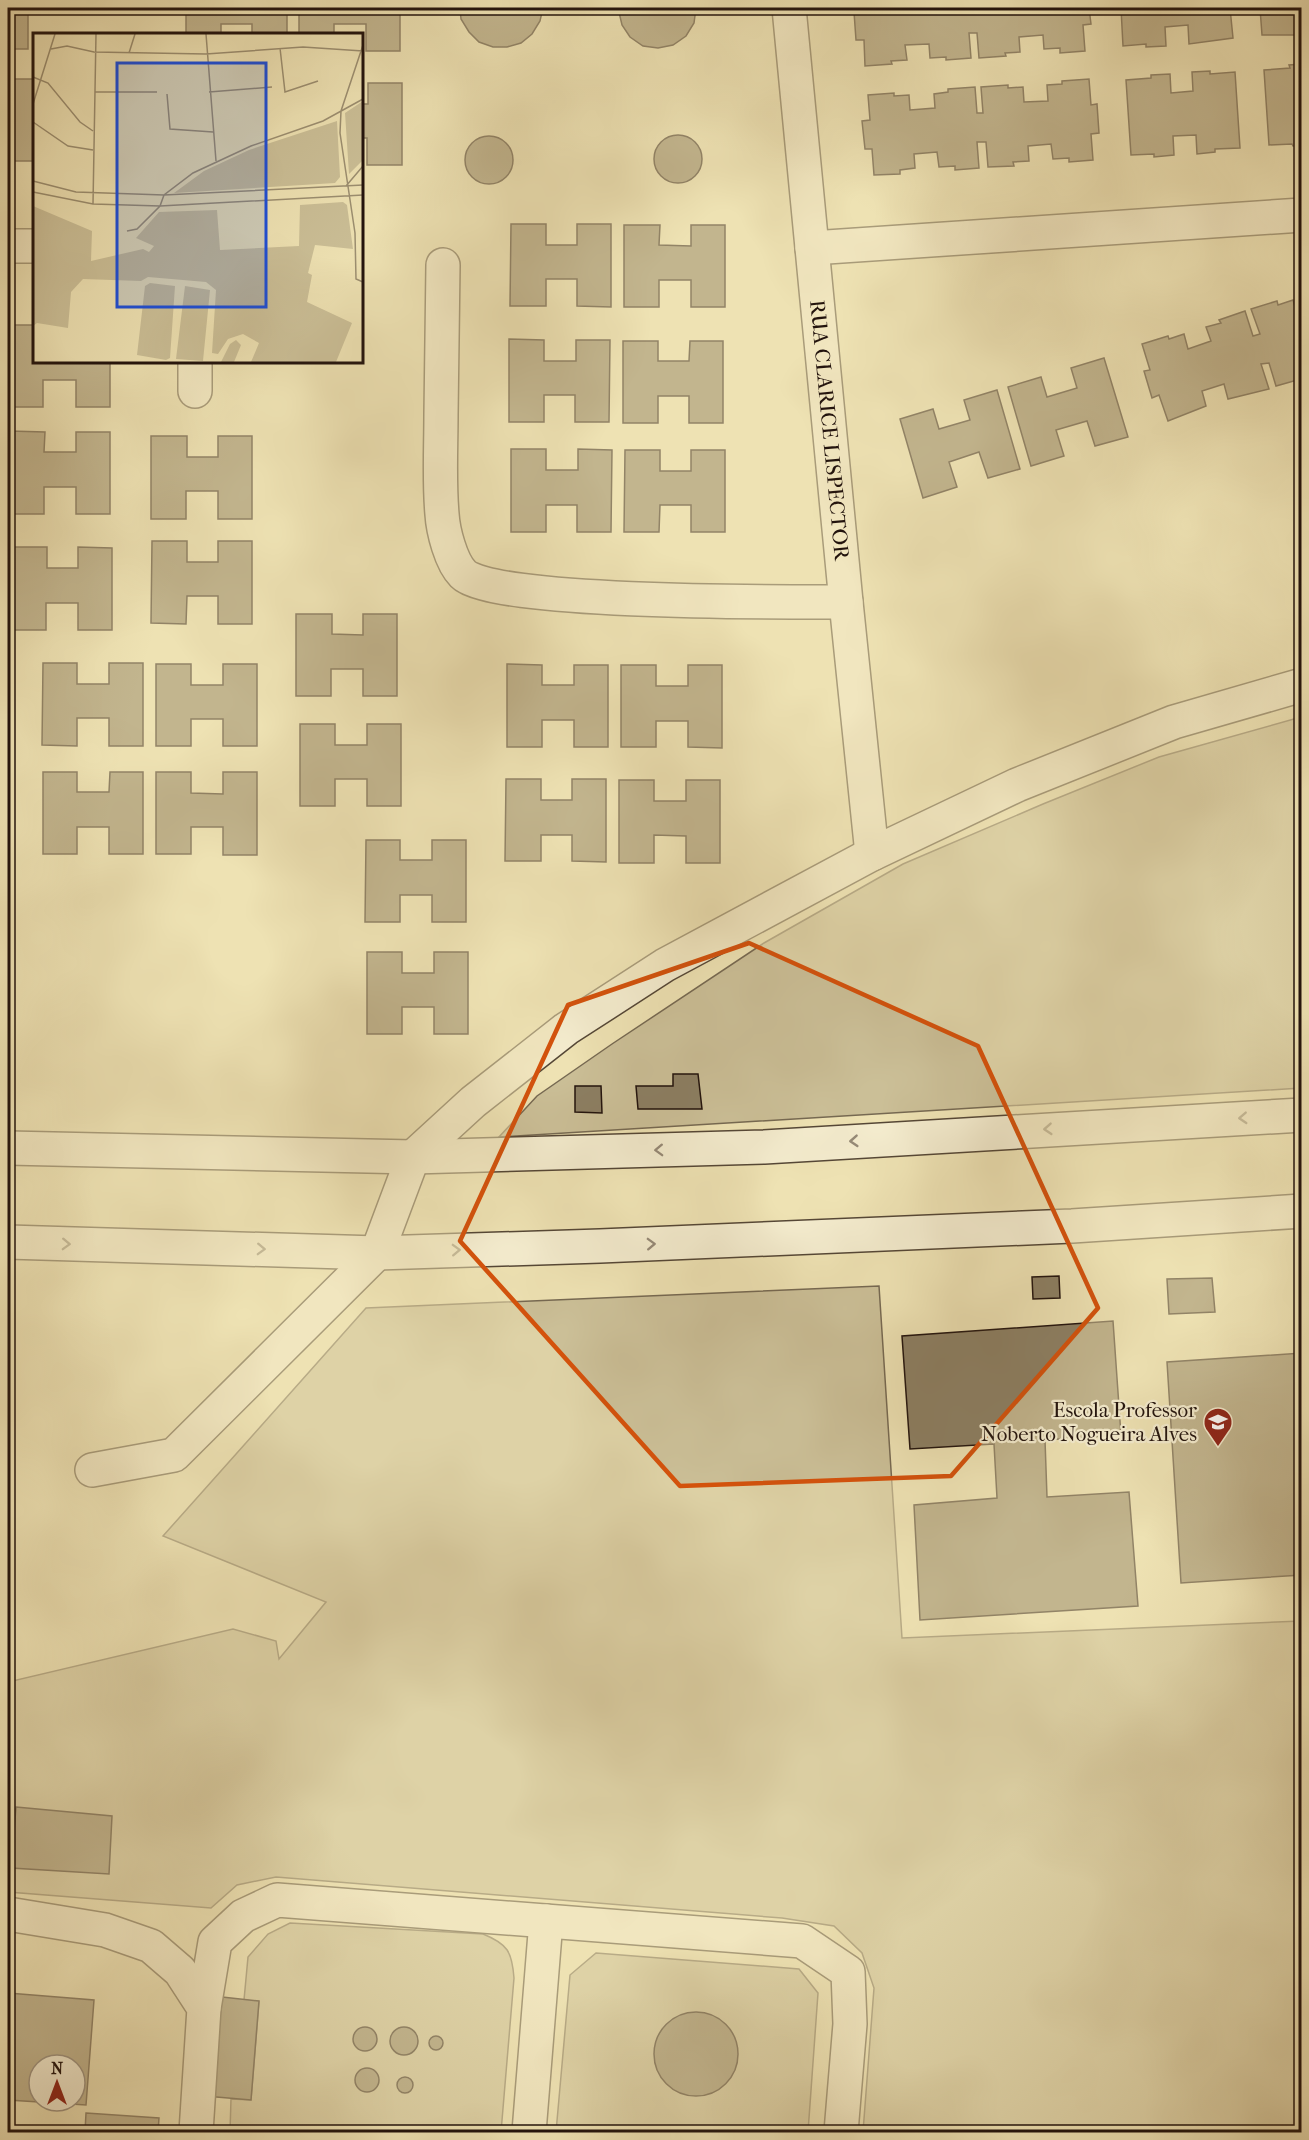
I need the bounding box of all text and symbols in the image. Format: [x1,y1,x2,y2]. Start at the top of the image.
inset map [33,33,363,363]
street label: RUA CLARICE LISPECTOR [805,299,854,562]
one-way arrow [1239,1112,1248,1125]
one-way arrow [1044,1123,1053,1136]
one-way arrow [849,1135,858,1148]
one-way arrow [654,1144,663,1156]
one-way arrow [61,1237,70,1250]
one-way arrow [646,1237,655,1250]
one-way arrow [256,1243,265,1256]
one-way arrow [451,1244,460,1257]
place label: Escola Professor Noberto Nogueira Alves [981,1398,1197,1446]
school or university icon: Escola Professor Noberto Nogueira Alves [1202,1406,1234,1448]
north arrow [27,2053,87,2113]
text: N [51,2059,64,2078]

